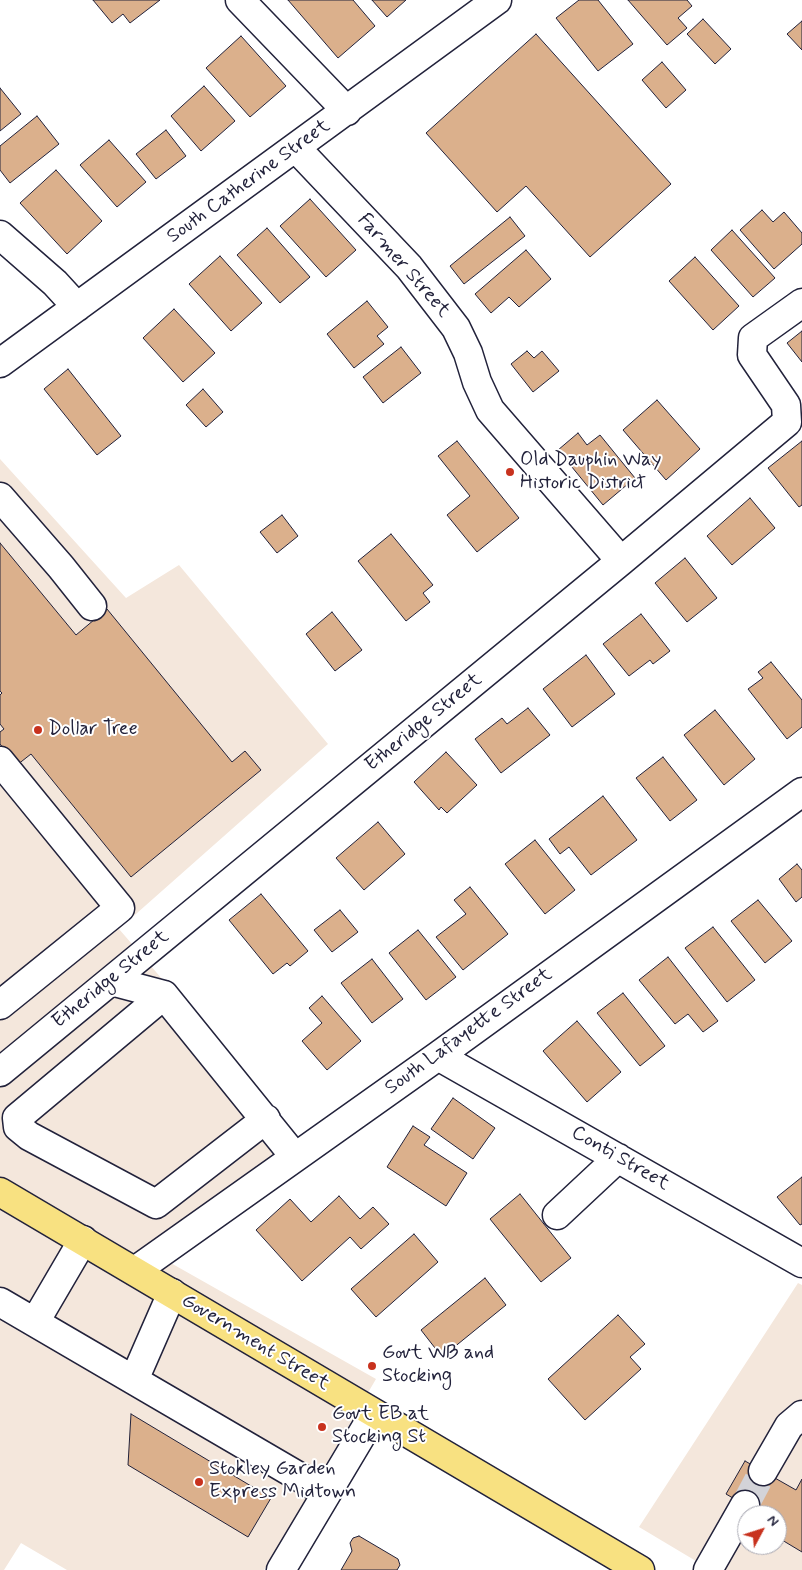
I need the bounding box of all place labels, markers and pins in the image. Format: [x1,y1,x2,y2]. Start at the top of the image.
place label: Old Dauphin Way Historic District [520,449,661,496]
marker: Old Dauphin Way Historic District [504,466,516,478]
place label: Dollar Tree [48,718,138,742]
marker: Dollar Tree [32,724,44,736]
place label: Govt WB and Stocking [382,1342,494,1389]
marker: Govt WB and Stocking [366,1360,378,1372]
place label: Govt EB at Stocking St [332,1403,429,1450]
marker: Govt EB at Stocking St [316,1421,328,1433]
place label: Stokley Garden Express Midtown [209,1458,356,1505]
marker: Stokley Garden Express Midtown [193,1476,205,1488]

